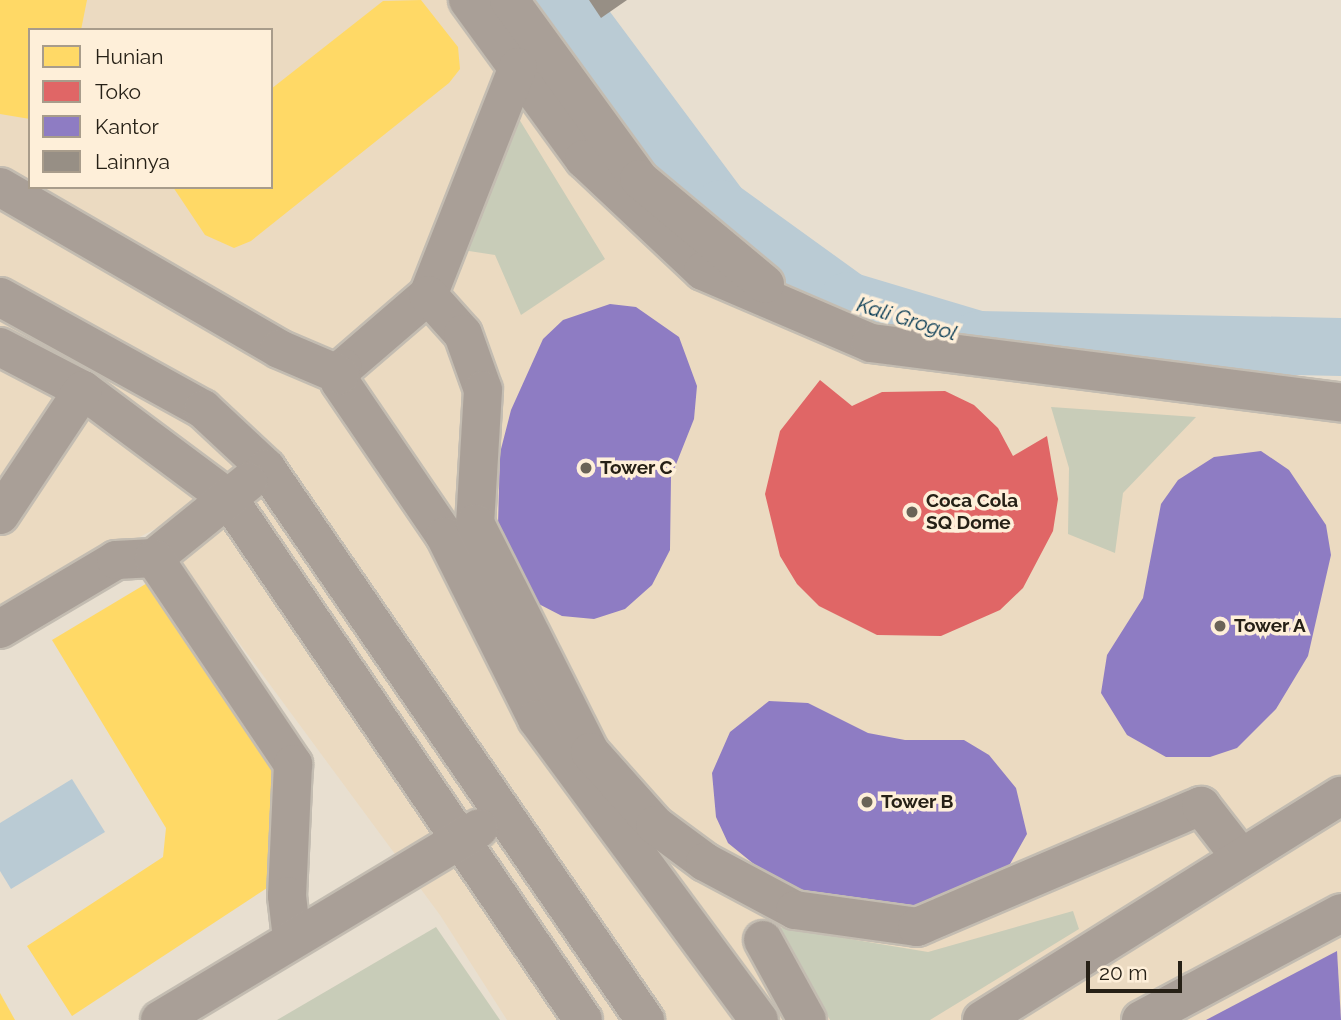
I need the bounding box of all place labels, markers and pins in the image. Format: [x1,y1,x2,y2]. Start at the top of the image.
place label: Tower C [600,457,673,479]
marker: Tower C [578,460,594,476]
place label: Coca Cola SQ Dome [926,490,1018,534]
marker: Coca Cola SQ Dome [904,504,920,520]
place label: Tower A [1234,615,1307,637]
marker: Tower A [1212,618,1228,634]
place label: Tower B [881,791,954,813]
marker: Tower B [859,794,875,810]

